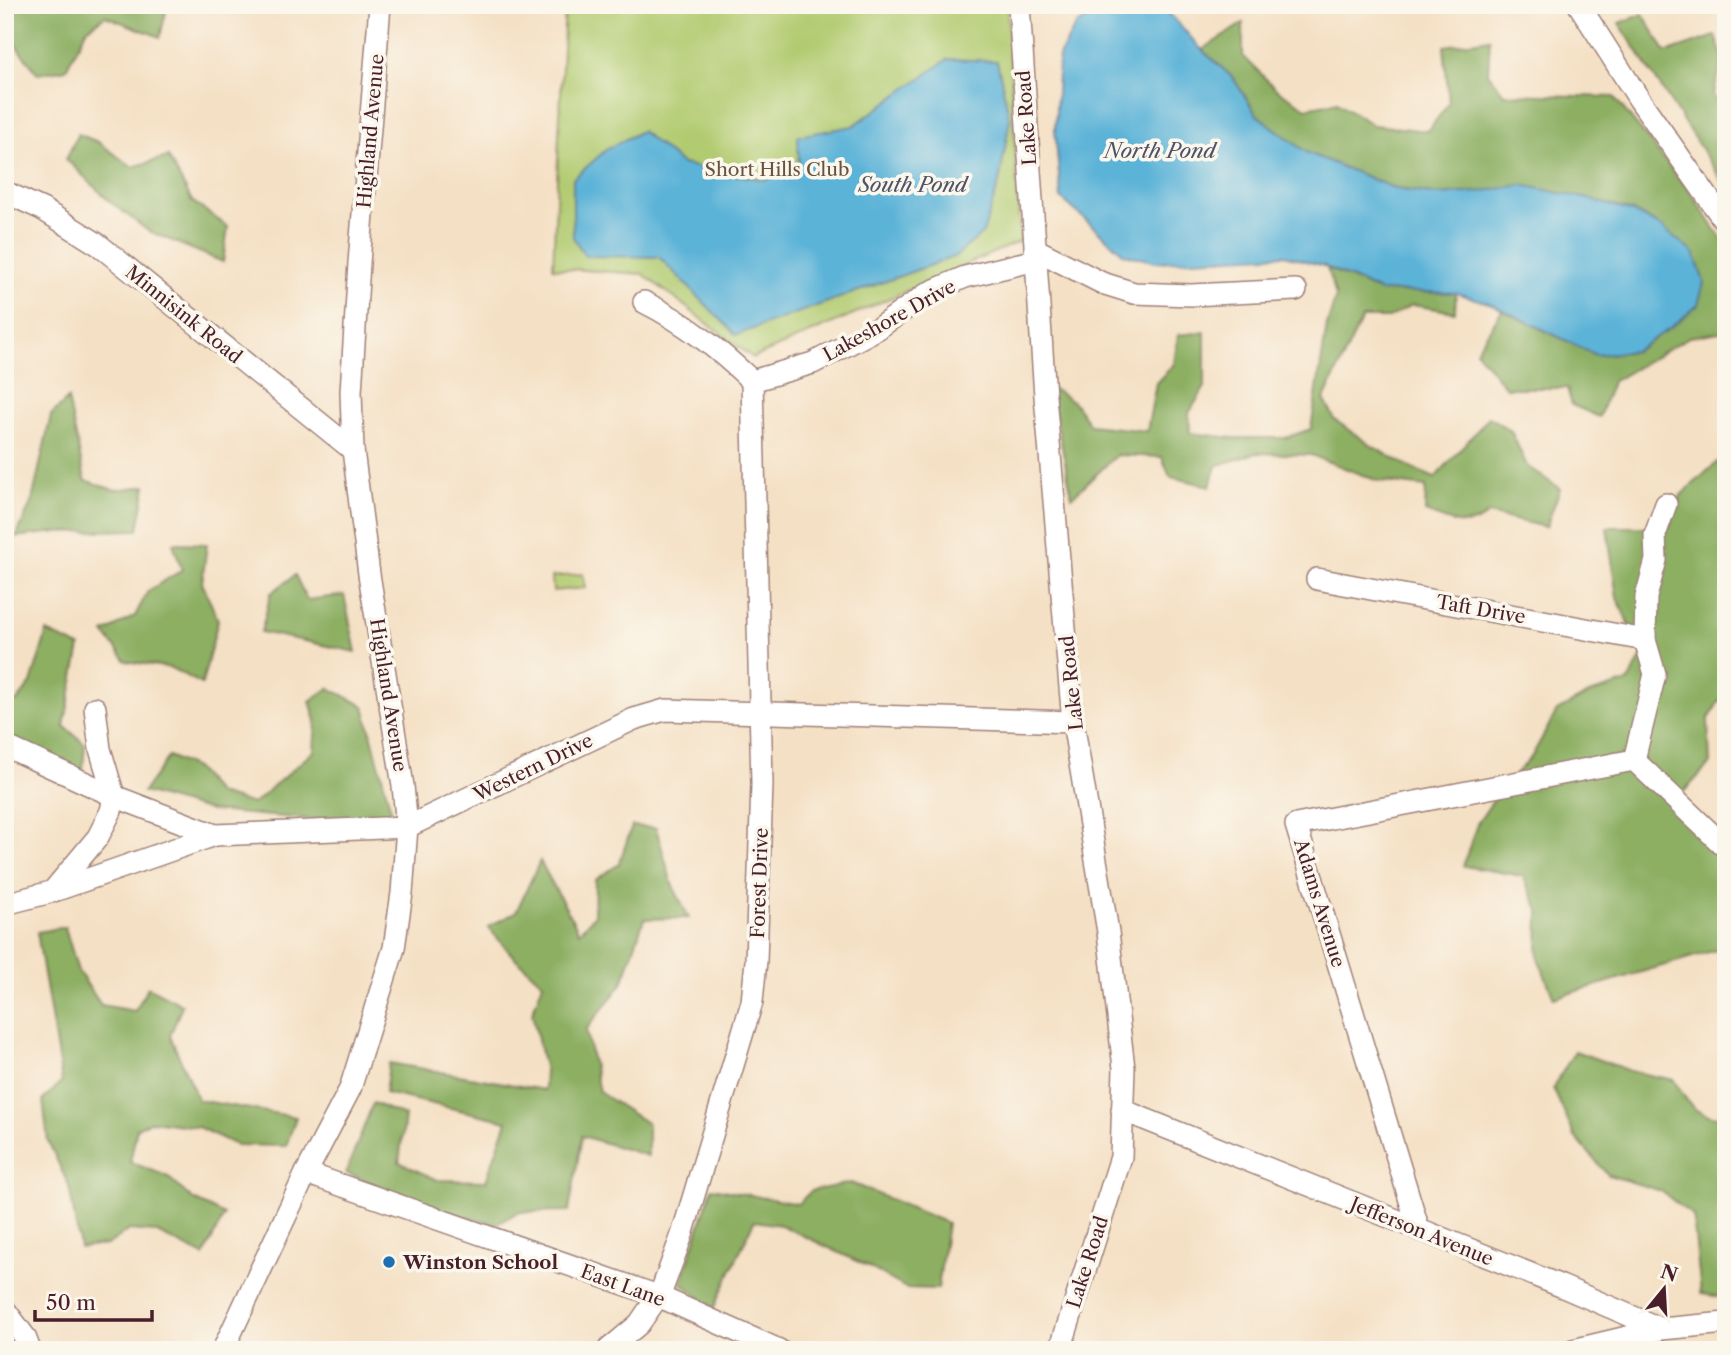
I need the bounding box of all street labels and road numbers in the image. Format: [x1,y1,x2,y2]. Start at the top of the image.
street label: Highland Avenue [352,53,389,209]
street label: Lake Road [1012,69,1041,166]
street label: Minnisink Road [121,260,247,369]
street label: Lakeshore Drive [819,275,960,366]
street label: Taft Drive [1435,590,1527,629]
street label: Highland Avenue [365,617,412,773]
street label: Lake Road [1055,634,1088,732]
street label: Western Drive [469,729,597,807]
street label: Forest Drive [746,827,773,939]
street label: Adams Avenue [1289,835,1350,970]
street label: Jefferson Avenue [1344,1191,1497,1271]
street label: Lake Road [1062,1213,1113,1311]
street label: East Lane [578,1260,668,1311]

